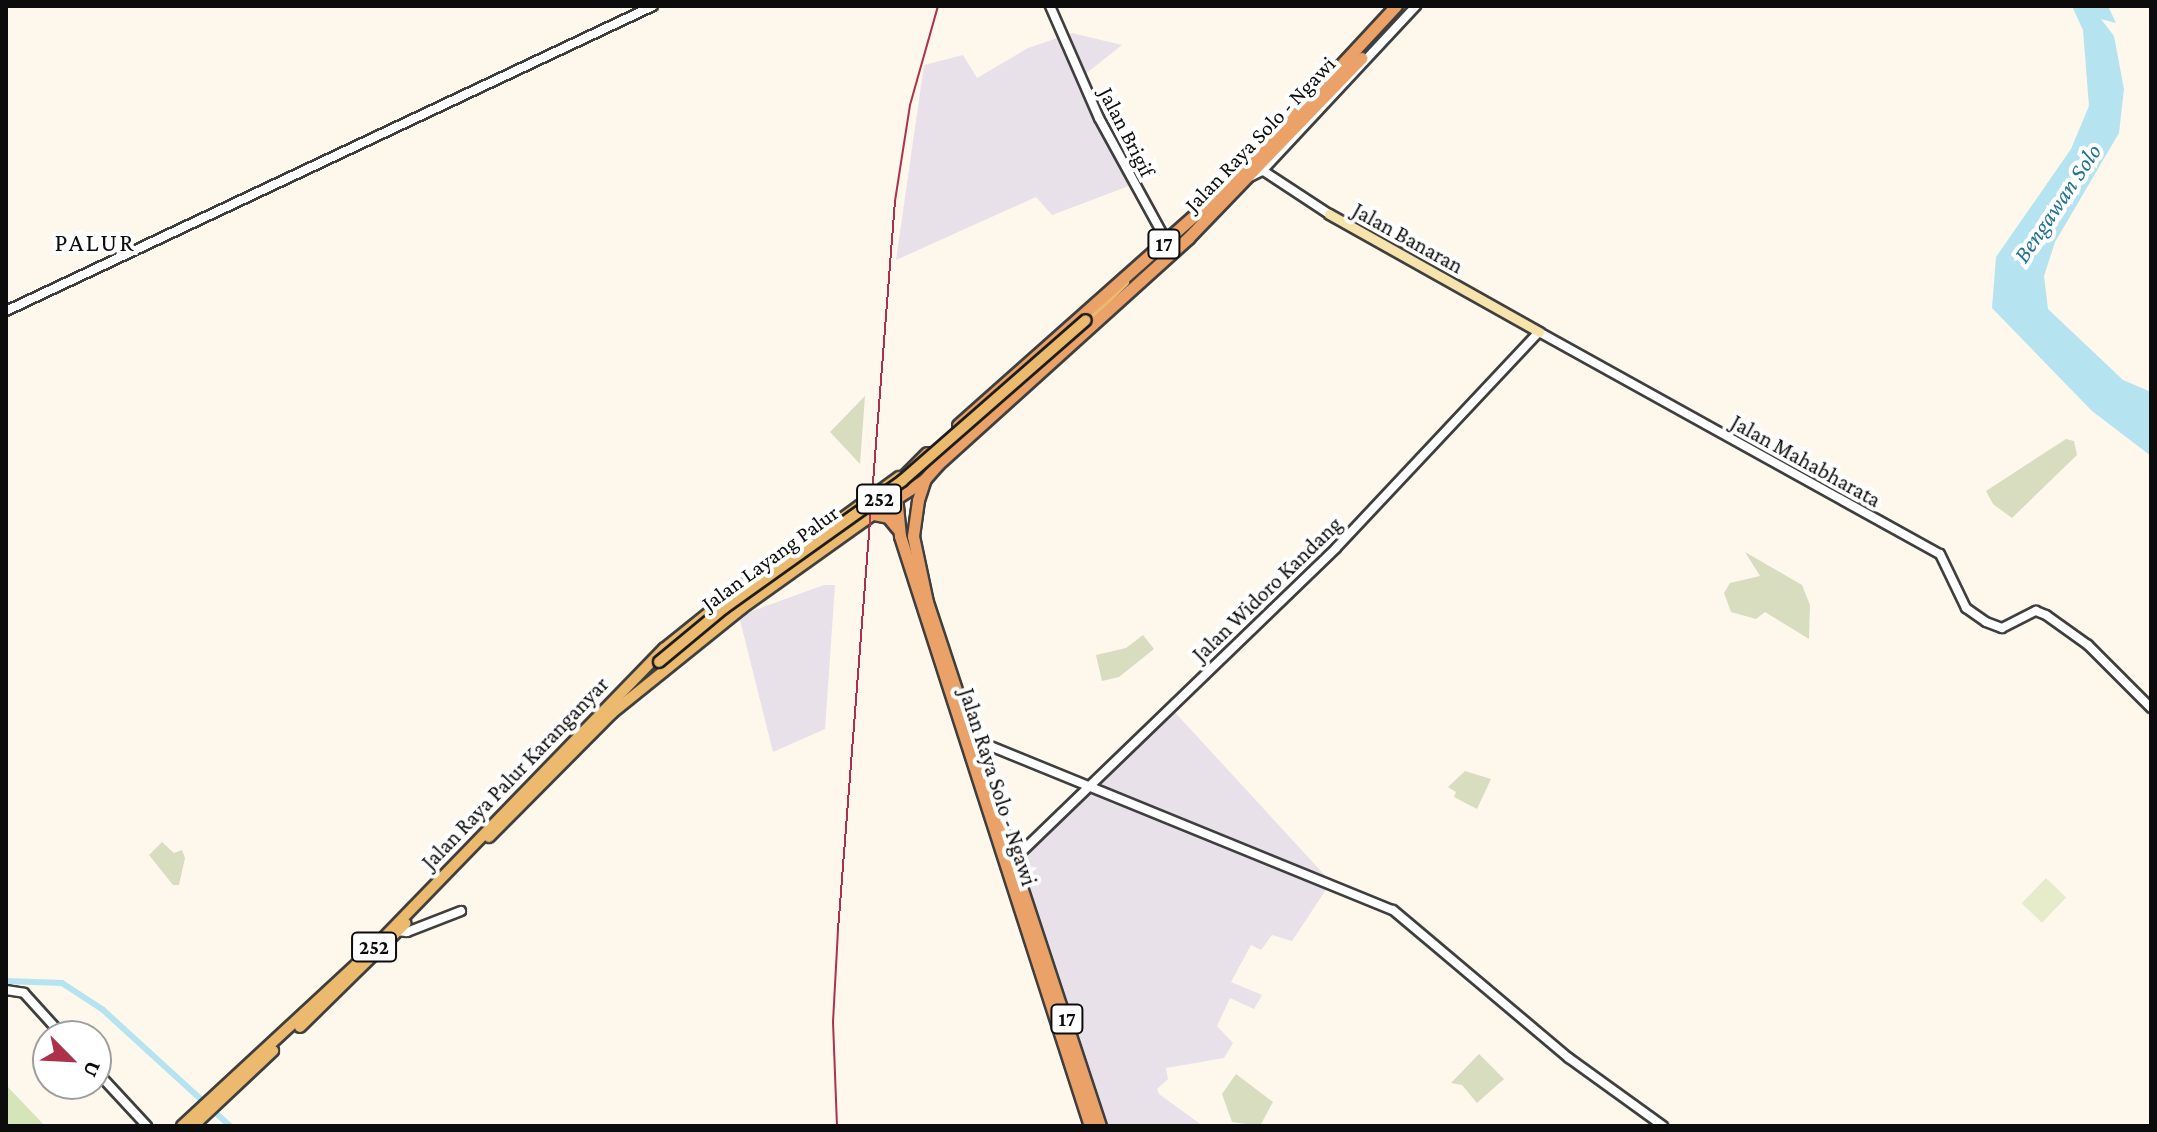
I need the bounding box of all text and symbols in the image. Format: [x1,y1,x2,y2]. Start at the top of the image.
street label: Jalan Raya Solo - Ngawi [1179,51,1341,217]
street label: Jalan Brigif [1093,83,1161,181]
water label: Bengawan Solo [2007,138,2107,268]
street label: Jalan Banaran [1348,197,1468,279]
district label: PALUR [54,227,136,259]
road number: 17 [1146,228,1182,260]
street label: Jalan Mahabharata [1726,409,1886,513]
road number: 252 [855,483,903,515]
street label: Jalan Layang Palur [696,500,844,616]
street label: Jalan Widoro Kandang [1187,511,1347,667]
street label: Jalan Raya Palur Karanganyar [416,671,614,875]
street label: Jalan Raya Solo - Ngawi [954,685,1042,889]
road number: 252 [350,931,398,963]
road number: 17 [1049,1003,1085,1035]
north arrow [32,1020,112,1100]
text: U [78,1057,107,1081]

